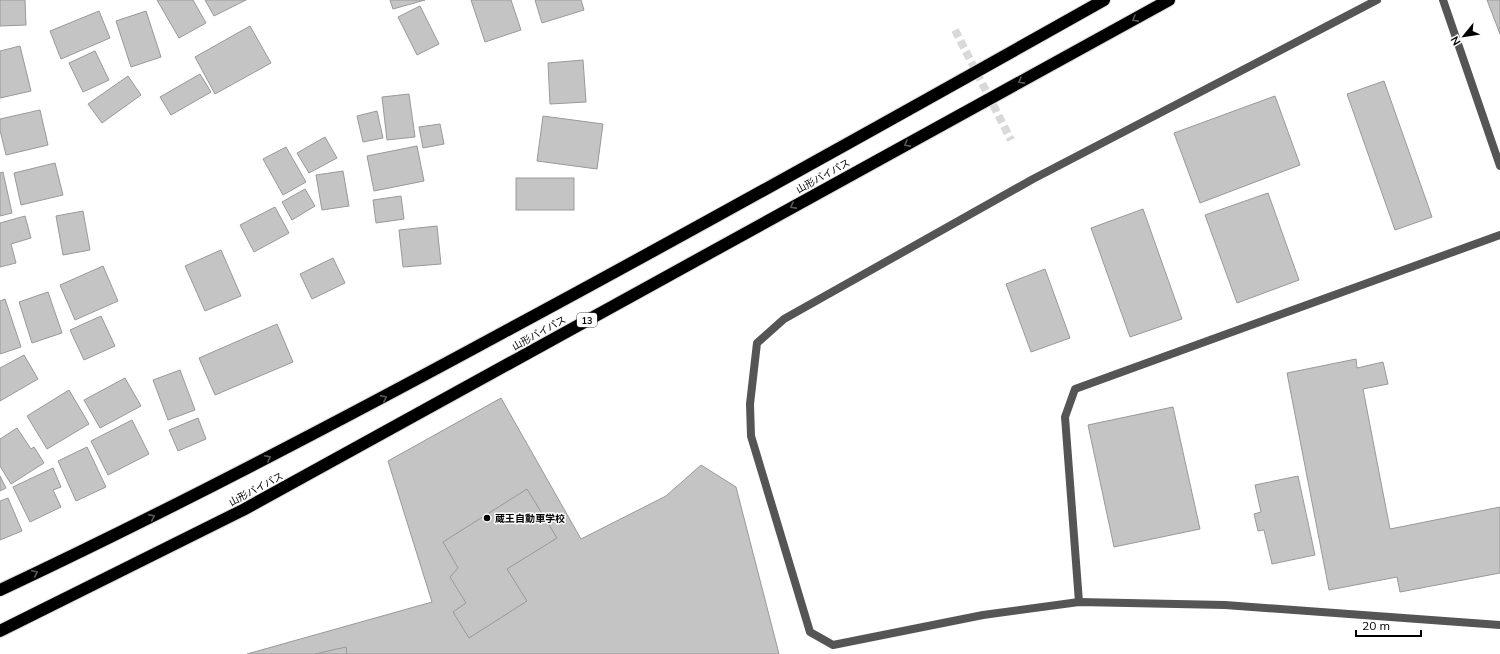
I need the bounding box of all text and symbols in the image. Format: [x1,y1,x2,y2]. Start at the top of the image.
one-way arrow [1132,14,1139,21]
north arrow [1444,16,1484,56]
text: N [1447,34,1463,48]
one-way arrow [1018,77,1025,84]
one-way arrow [904,139,911,146]
street label: 山形バイパス [794,156,852,196]
one-way arrow [790,202,797,209]
street label: 山形バイパス [510,313,568,353]
road number: 13 [577,313,597,327]
one-way arrow [379,395,387,402]
one-way arrow [264,455,271,463]
street label: 山形バイパス [227,469,285,509]
place label: 蔵王自動車学校 [495,512,565,525]
marker: 蔵王自動車学校 [482,513,492,523]
one-way arrow [148,514,156,522]
one-way arrow [31,570,39,578]
scale bar [1356,612,1421,638]
text: 20 m [1362,618,1390,633]

